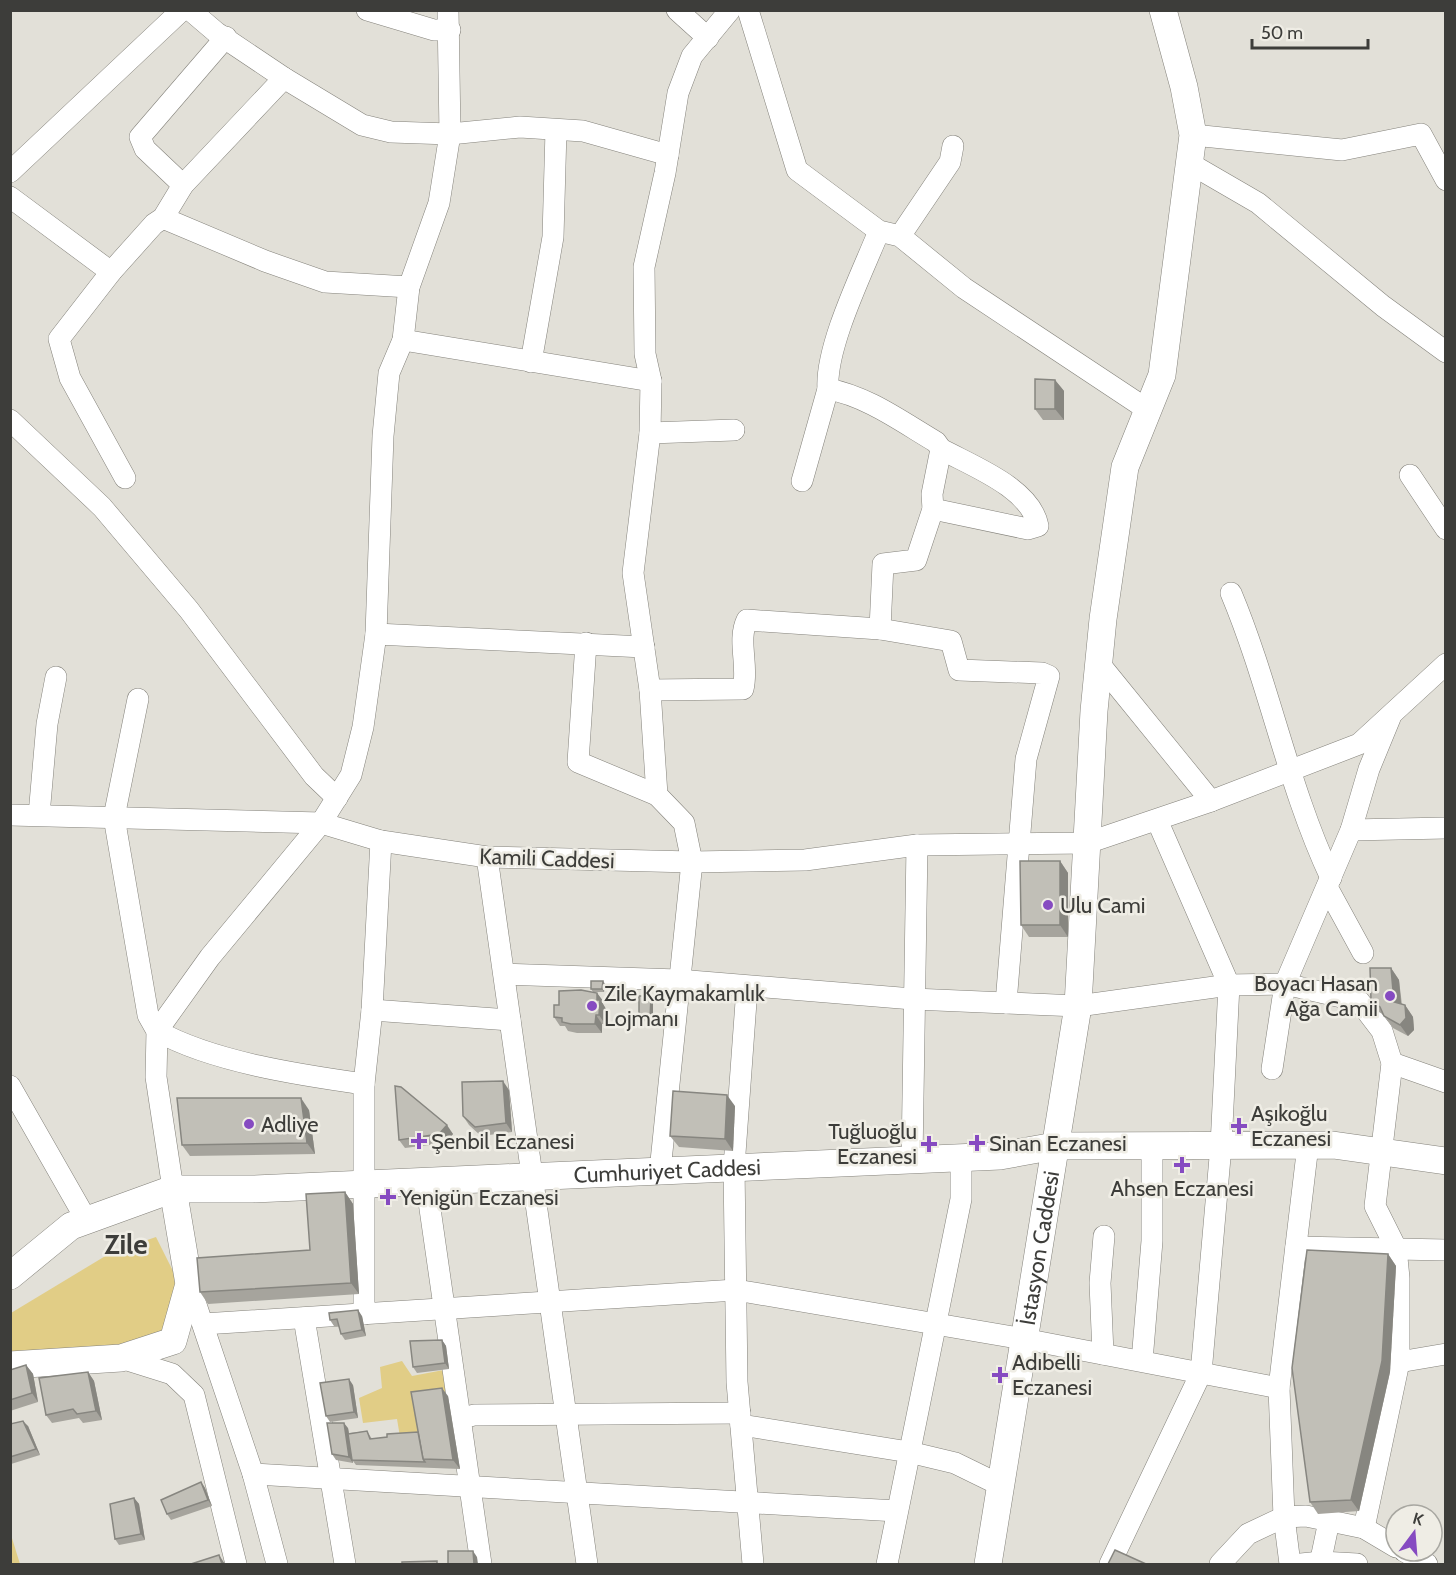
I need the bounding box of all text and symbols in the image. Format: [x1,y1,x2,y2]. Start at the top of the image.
scale bar [1252,12,1368,50]
text: 50 m [1261,22,1303,44]
street label: Kamili Caddesi [479,843,615,874]
place label: Ulu Cami [1060,892,1145,919]
marker: Ulu Cami [1041,898,1055,912]
place label: Boyacı Hasan Ağa Camii [1254,970,1378,1022]
place label: Zile Kaymakamlık Lojmanı [604,980,765,1032]
marker: Boyacı Hasan Ağa Camii [1383,989,1397,1003]
marker: Zile Kaymakamlık Lojmanı [585,999,599,1013]
place label: Aşıkoğlu Eczanesi [1251,1100,1331,1152]
place label: Adliye [261,1111,319,1138]
marker: Adliye [242,1117,256,1131]
place label: Tuğluoğlu Eczanesi [828,1118,917,1170]
marker: Aşıkoğlu Eczanesi [1232,1119,1246,1133]
place label: Şenbil Eczanesi [431,1128,575,1155]
place label: Sinan Eczanesi [989,1130,1127,1157]
marker: Şenbil Eczanesi [412,1134,426,1148]
marker: Sinan Eczanesi [970,1136,984,1150]
marker: Tuğluoğlu Eczanesi [922,1137,936,1151]
street label: Cumhuriyet Caddesi [573,1154,761,1189]
marker: Ahsen Eczanesi [1175,1158,1189,1172]
street label: İstasyon Caddesi [1014,1169,1065,1327]
place label: Ahsen Eczanesi [1110,1175,1254,1202]
place label: Yenigün Eczanesi [399,1184,559,1211]
marker: Yenigün Eczanesi [381,1190,395,1204]
district label: Zile [104,1227,148,1261]
place label: Adıbelli Eczanesi [1012,1349,1092,1401]
marker: Adıbelli Eczanesi [993,1368,1007,1382]
north arrow [1384,1503,1444,1563]
text: K [1411,1509,1425,1530]

